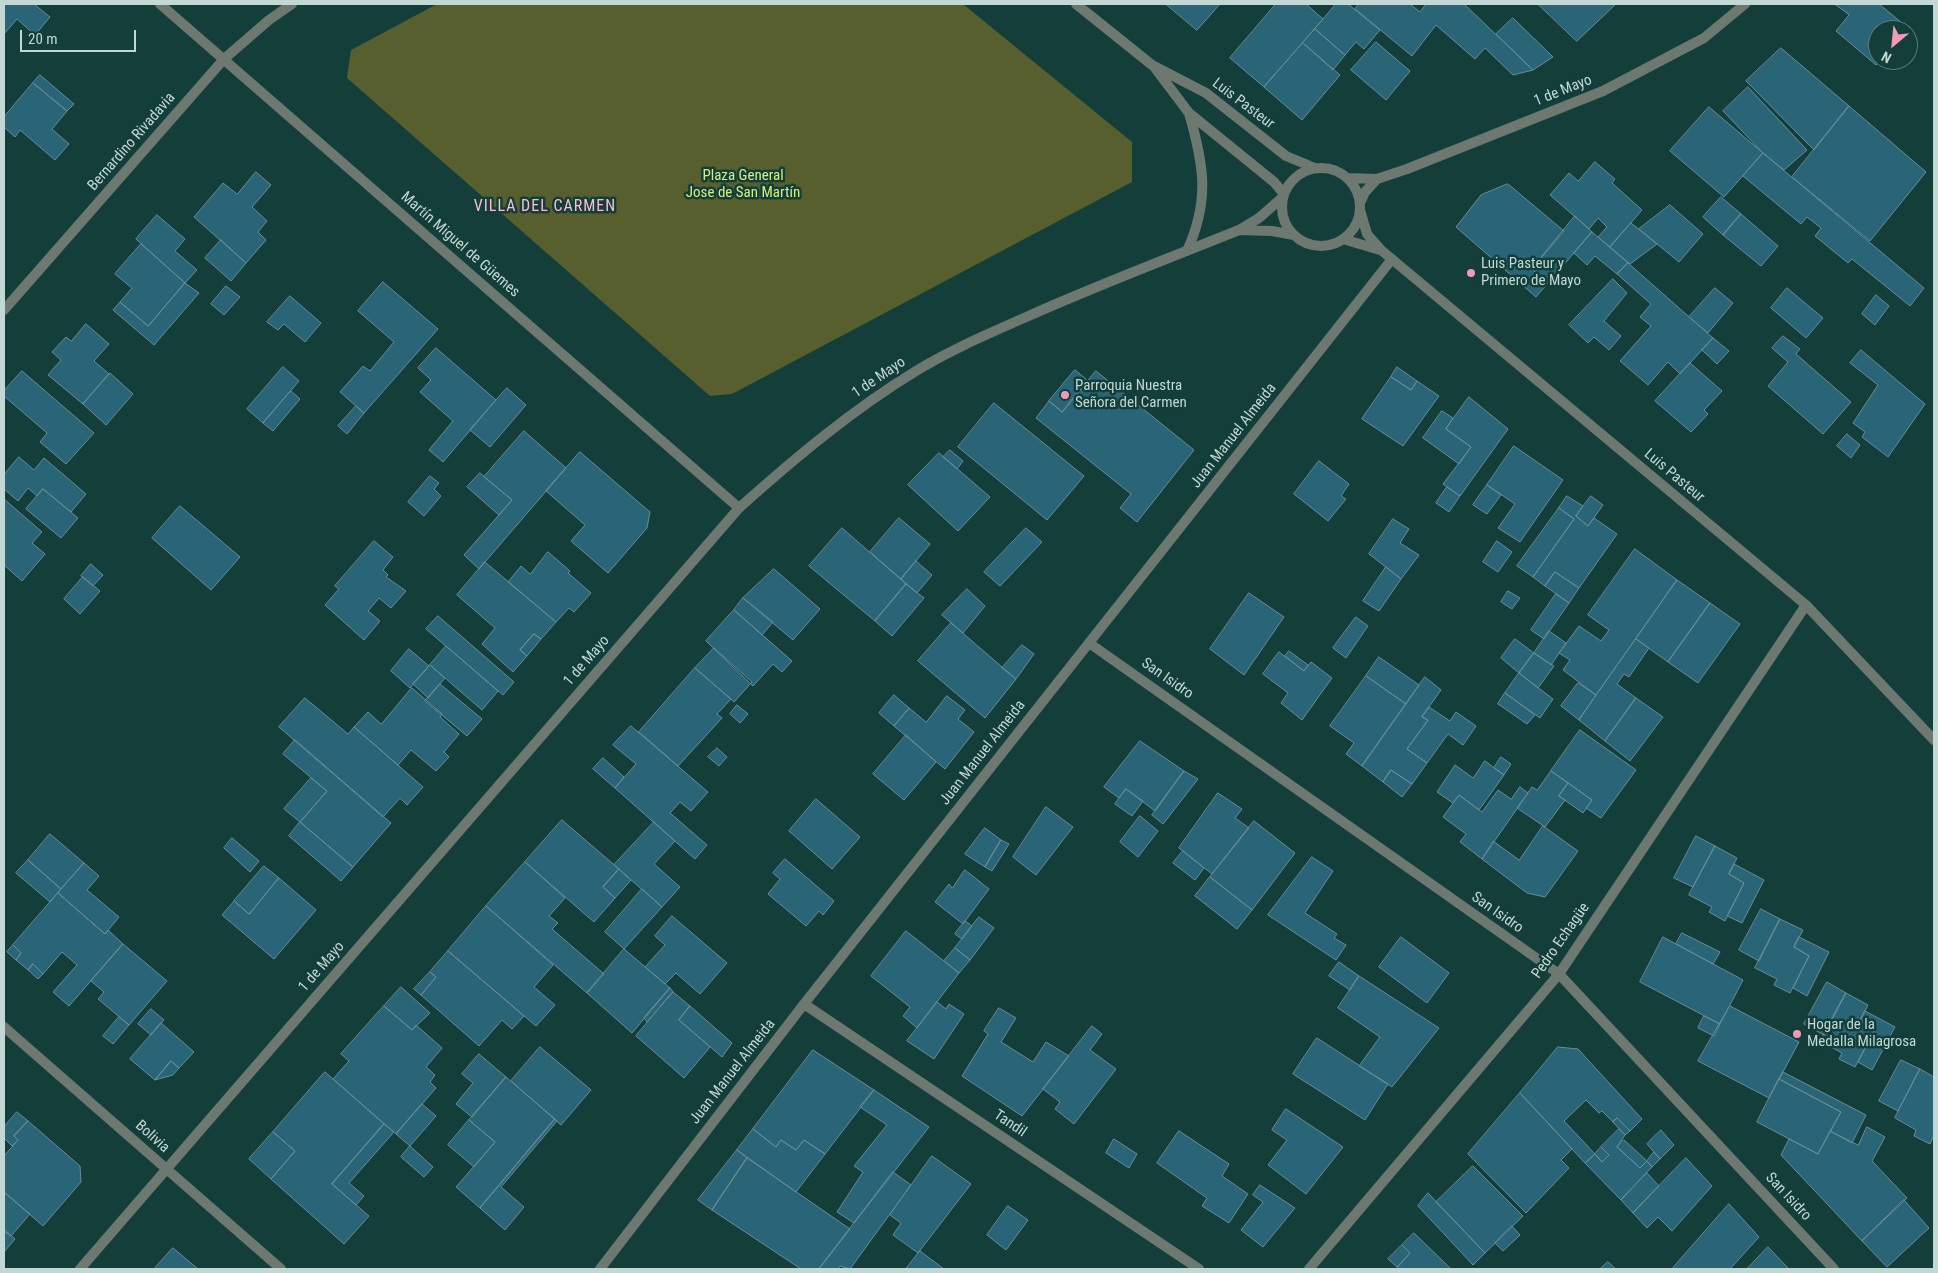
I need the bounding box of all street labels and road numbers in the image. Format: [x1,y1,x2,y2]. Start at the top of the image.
street label: 1 de Mayo [1531,71,1595,111]
street label: Luis Pasteur [1208,75,1278,133]
street label: Bernardino Rivadavia [84,89,180,195]
street label: Martín Miguel de Güemes [397,188,523,302]
street label: 1 de Mayo [849,354,909,402]
street label: Juan Manuel Almeida [1188,380,1280,492]
street label: Luis Pasteur [1640,446,1708,506]
street label: 1 de Mayo [560,632,614,690]
street label: San Isidro [1138,655,1196,703]
street label: Juan Manuel Almeida [937,697,1029,809]
street label: San Isidro [1468,889,1526,937]
street label: Pedro Echagüe [1528,900,1594,982]
street label: 1 de Mayo [295,938,349,996]
street label: Juan Manuel Almeida [687,1016,779,1128]
street label: Tandil [990,1107,1030,1141]
street label: Bolivia [131,1117,173,1157]
street label: San Isidro [1761,1169,1815,1225]

